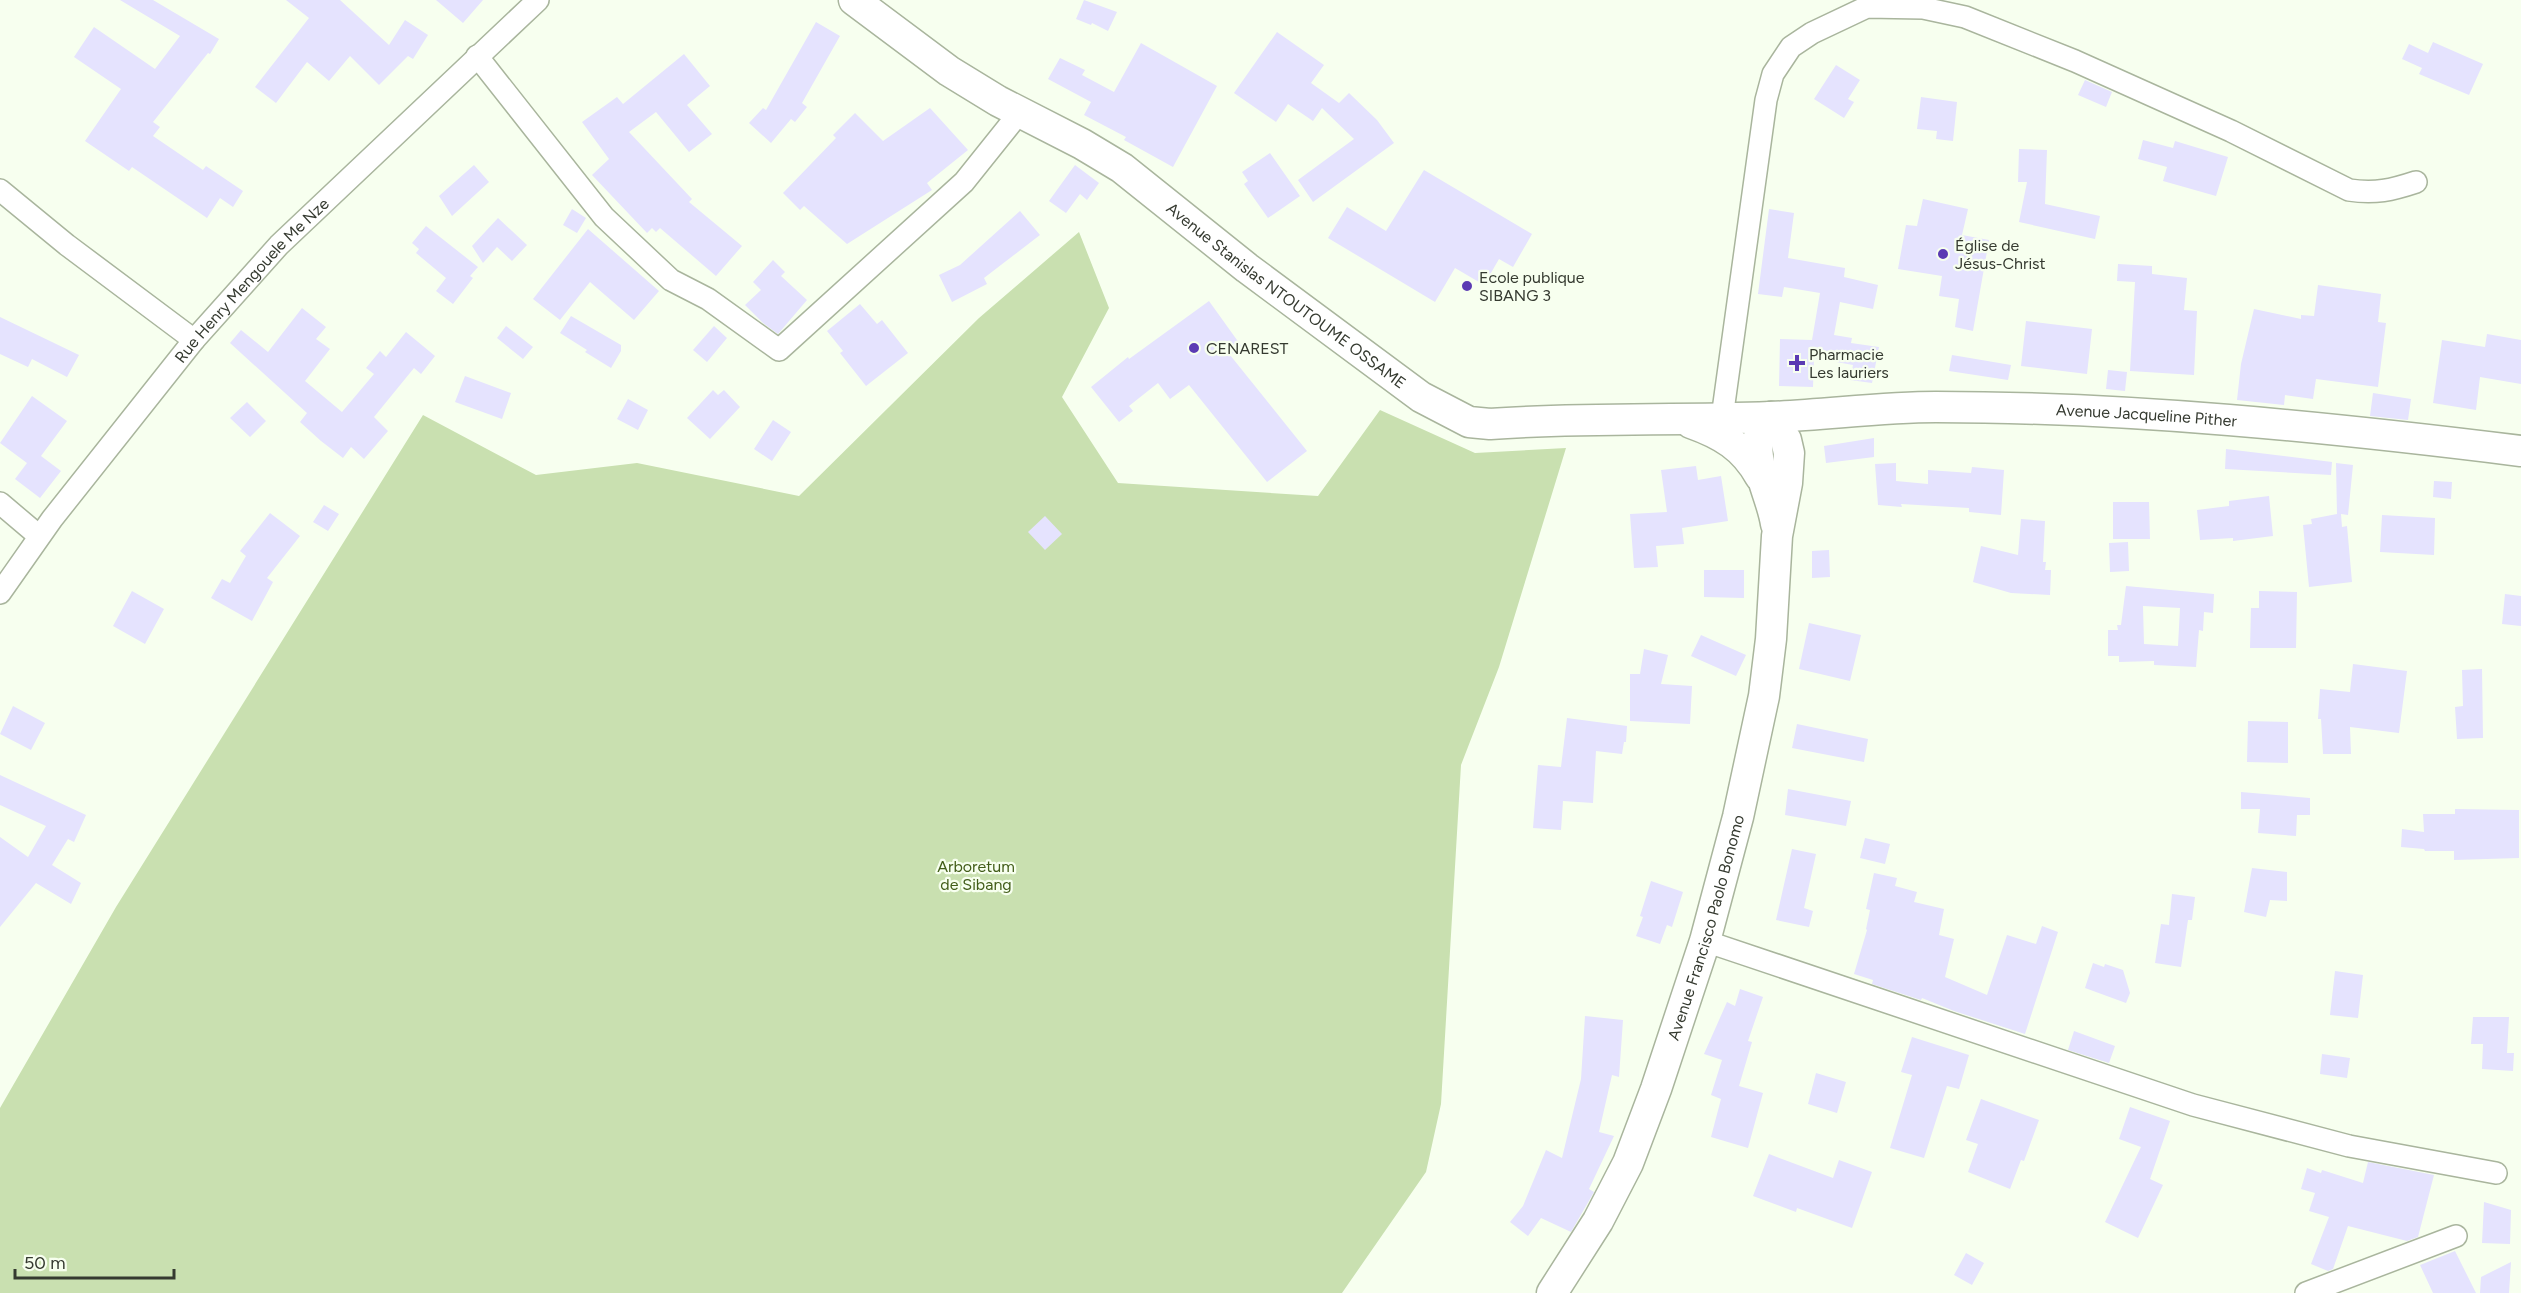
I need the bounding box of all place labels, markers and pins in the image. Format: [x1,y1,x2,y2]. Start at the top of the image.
place label: Église de Jésus-Christ [1955,236,2046,273]
marker: Église de Jésus-Christ [1936,247,1950,261]
place label: Ecole publique SIBANG 3 [1479,268,1585,305]
marker: Ecole publique SIBANG 3 [1460,279,1474,293]
place label: CENAREST [1206,339,1289,358]
marker: CENAREST [1187,341,1201,355]
place label: Pharmacie Les lauriers [1809,345,1889,382]
marker: Pharmacie Les lauriers [1790,356,1804,370]

